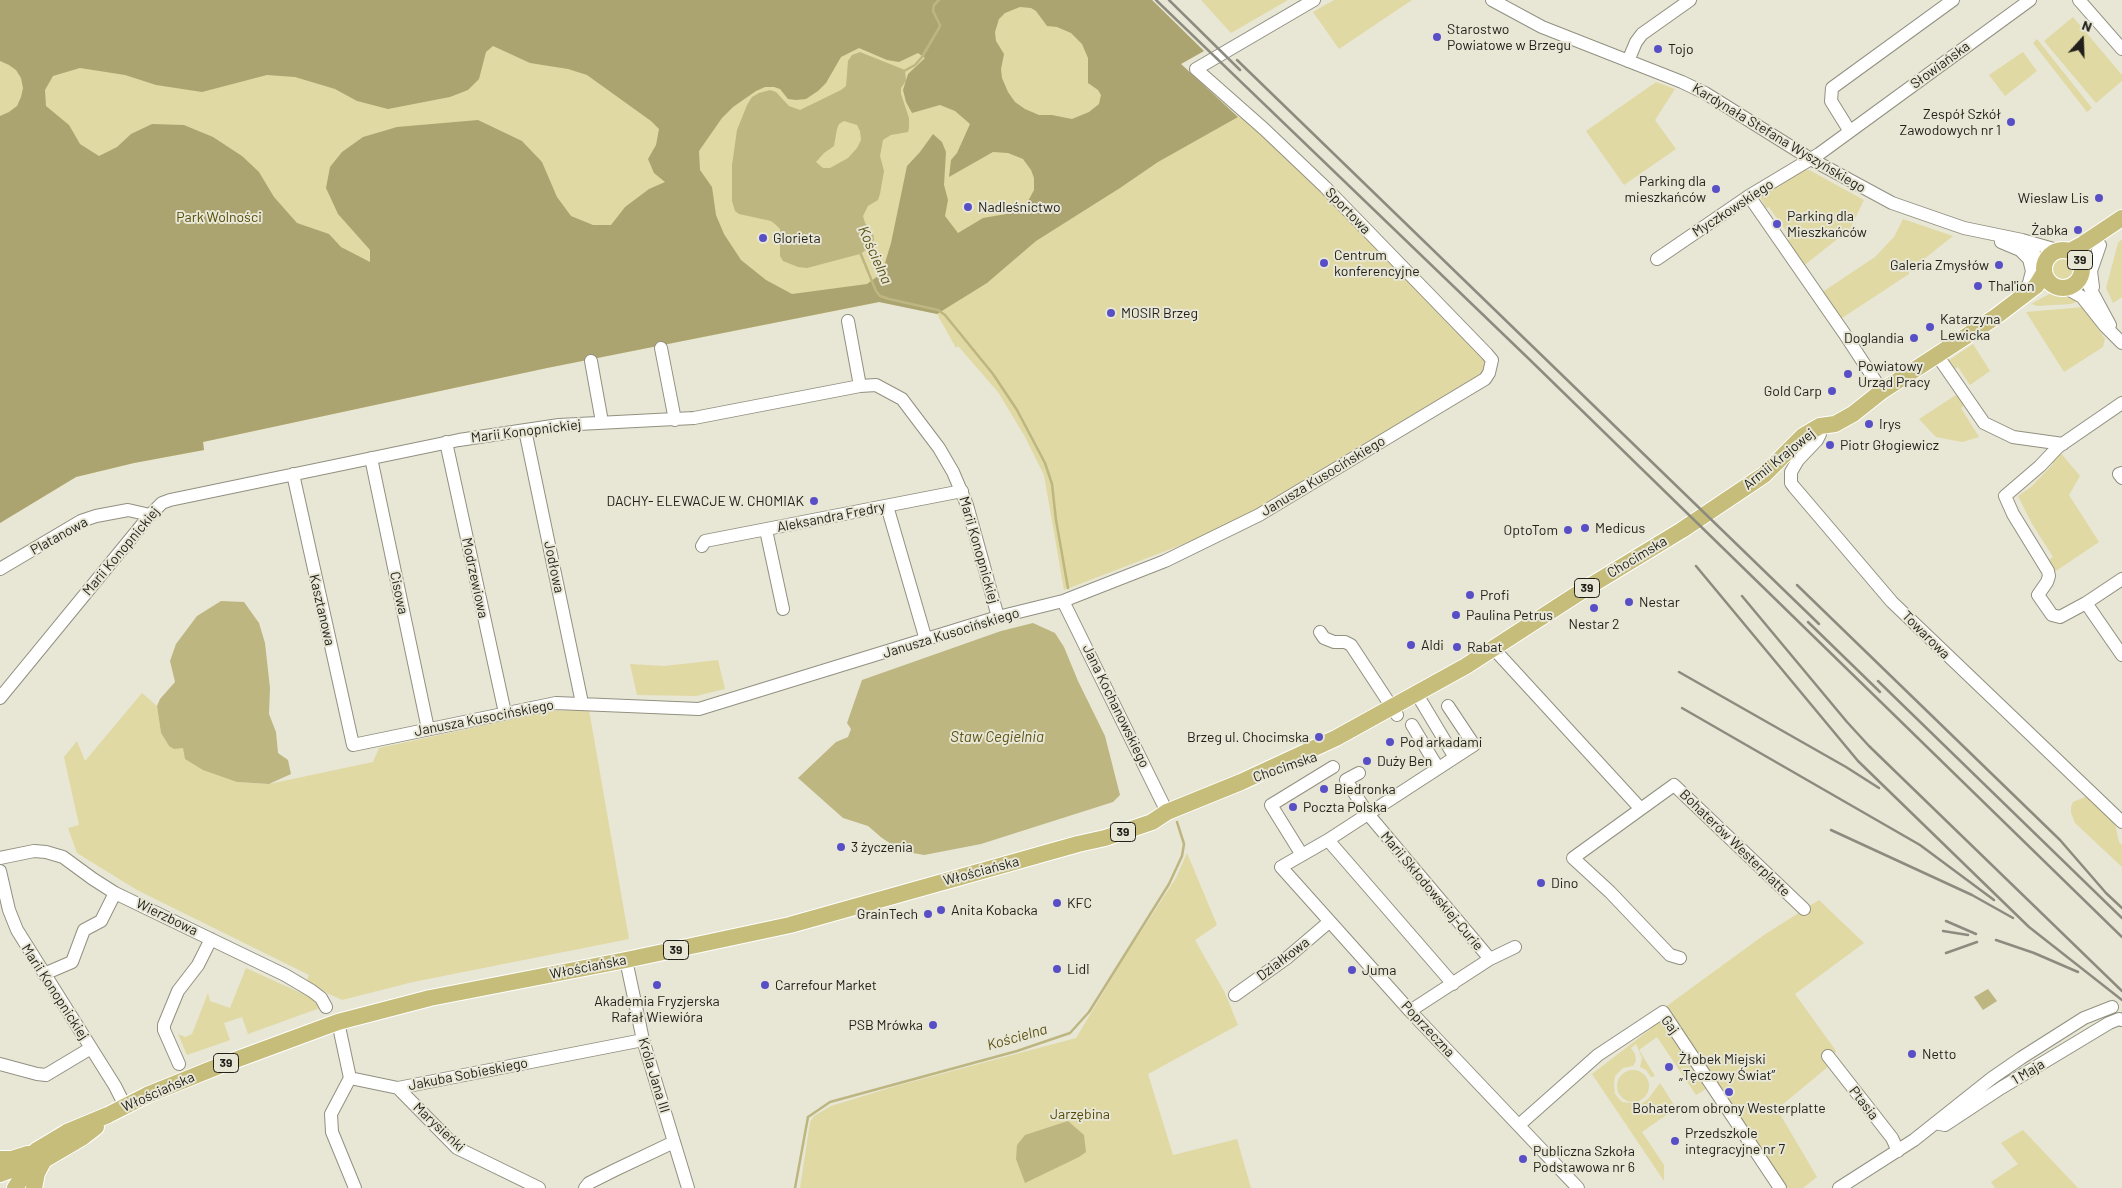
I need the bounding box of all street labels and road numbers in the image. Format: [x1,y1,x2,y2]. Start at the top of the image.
street label: Słowiańska [1907,38,1973,92]
street label: Kardynała Stefana Wyszyńskiego [1689,80,1869,196]
street label: Myczkowskiego [1689,176,1777,240]
street label: Sportowa [1322,184,1374,238]
road number: 39 [2068,250,2092,270]
street label: Marii Konopnickiej [470,416,582,446]
street label: Armii Krajowej [1740,425,1818,493]
street label: Janusza Kusocińskiego [1258,432,1388,520]
street label: Marii Konopnickiej [956,494,1002,606]
street label: Aleksandra Fredry [775,498,887,536]
street label: Marii Konopnickiej [79,503,163,599]
street label: Platanowa [27,513,91,559]
street label: Chocimska [1604,533,1670,581]
street label: Modrzewiowa [458,536,492,620]
street label: Jodłowa [540,540,568,594]
street label: Cisowa [386,570,412,616]
street label: Kasztanowa [306,573,338,647]
road number: 39 [1574,578,1600,598]
street label: Janusza Kusocińskiego [881,604,1021,662]
street label: Towarowa [1899,608,1953,662]
street label: Jana Kochanowskiego [1079,642,1153,770]
street label: Janusza Kusocińskiego [413,696,555,740]
street label: Chocimska [1251,748,1319,786]
street label: Bohaterów Westerplatte [1676,786,1794,900]
road number: 39 [1110,822,1136,842]
street label: Marii Skłodowskiej-Curie [1377,828,1487,954]
street label: Włościańska [941,853,1021,889]
street label: Wierzbowa [133,895,201,939]
street label: Działkowa [1253,934,1313,984]
road number: 39 [664,940,688,960]
street label: Marii Konopnickiej [18,941,92,1043]
street label: Włościańska [548,951,628,983]
street label: Poprzeczna [1398,997,1458,1061]
street label: Gaj [1658,1012,1682,1038]
street label: Króla Jana III [635,1035,673,1115]
road number: 39 [214,1054,238,1072]
street label: Jakuba Sobieskiego [407,1054,529,1094]
street label: 1 Maja [2008,1056,2048,1088]
street label: Włościańska [119,1069,197,1115]
street label: Ptasia [1846,1083,1882,1123]
street label: Marysieńki [410,1099,468,1155]

